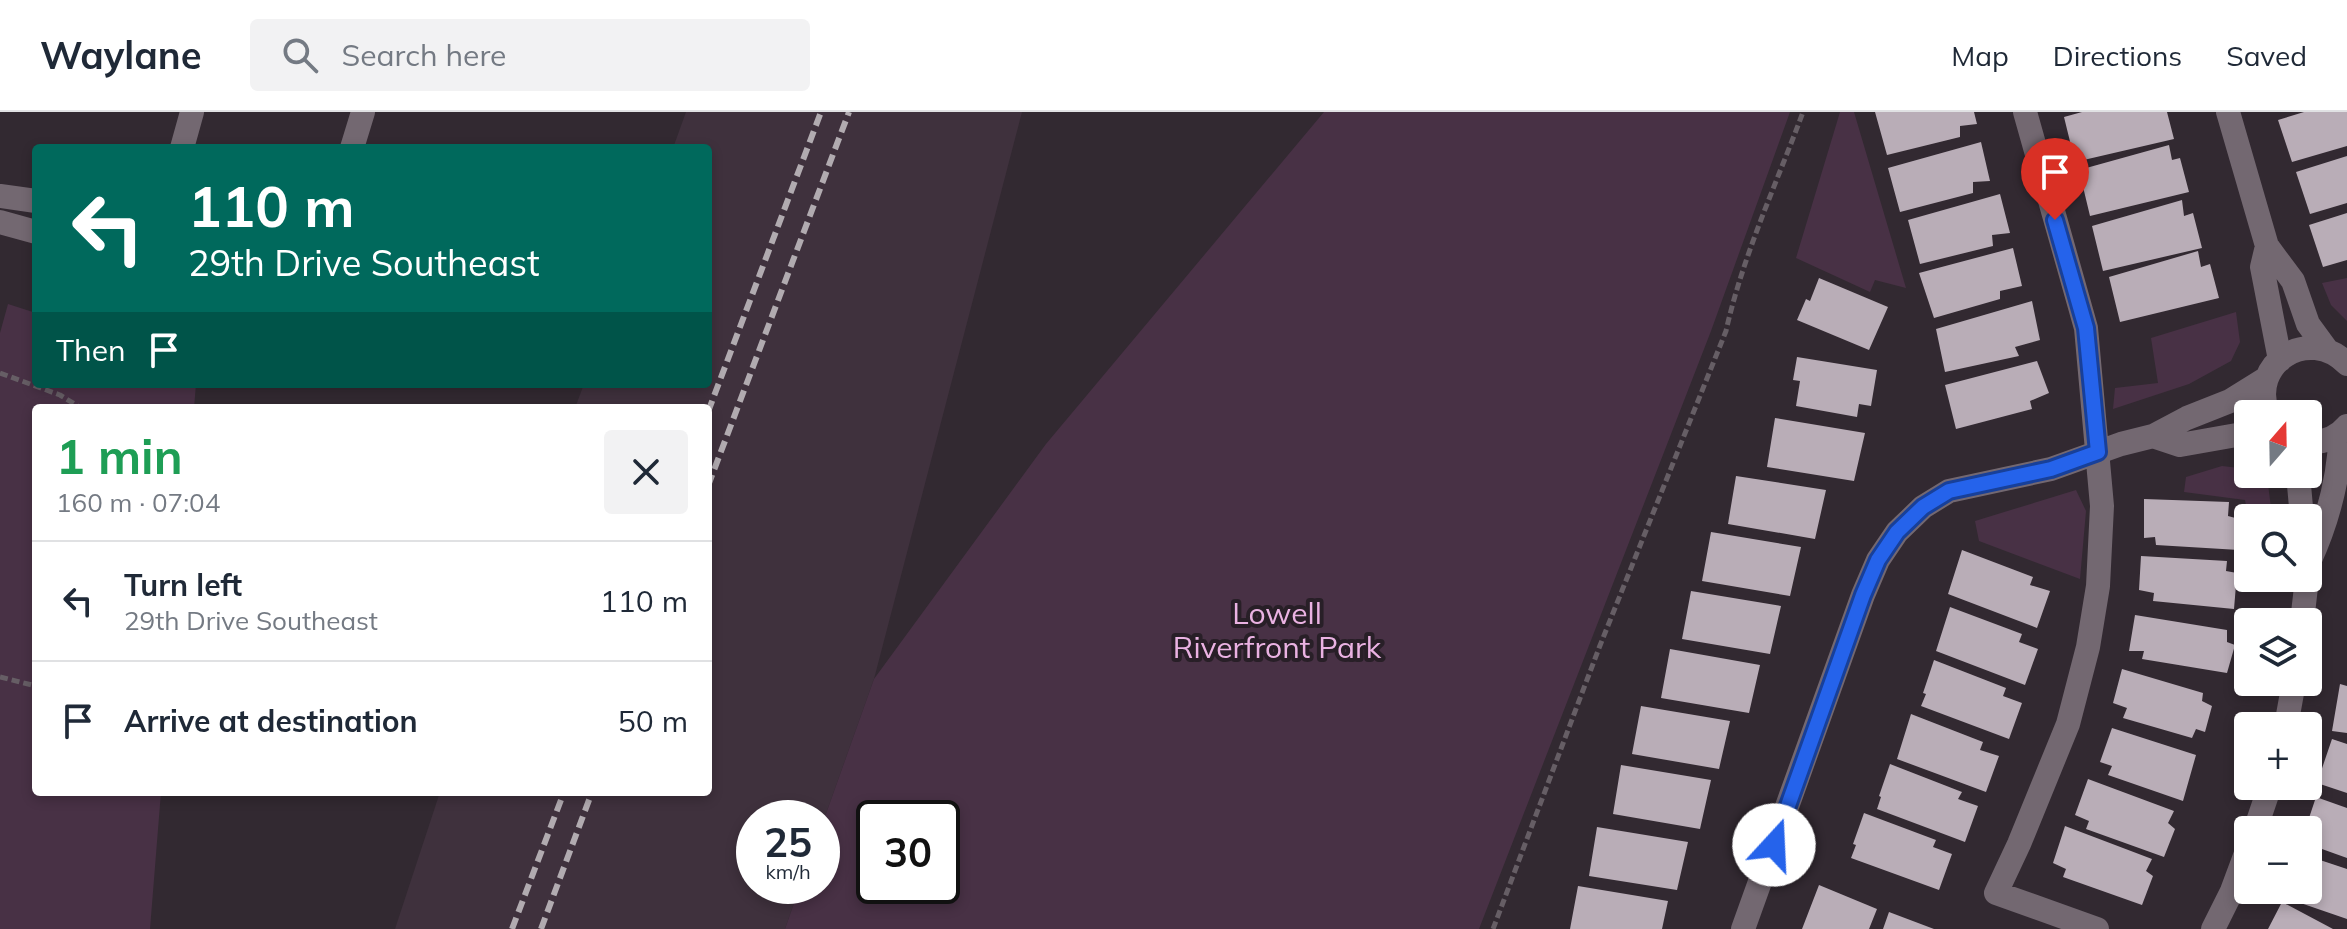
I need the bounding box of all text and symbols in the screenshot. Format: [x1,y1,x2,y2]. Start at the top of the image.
search box [250,19,810,91]
text: Waylane [40,31,202,79]
icon: search [278,33,322,77]
text: Search here [342,36,506,74]
text: Map [1951,38,2009,73]
text: Directions [2053,38,2182,73]
text: Saved [2226,38,2307,73]
pin [2021,138,2089,220]
icon: arrive [2033,150,2077,194]
text: 110 m [188,171,355,241]
icon: left [56,176,160,280]
text: 29th Drive Southeast [188,240,540,285]
icon: arrive [142,328,186,372]
text: Then [56,331,126,369]
north arrow [2234,400,2322,488]
map controls [2234,400,2322,904]
text: 1 min [56,426,183,486]
button: close [604,430,688,514]
text: 160 m · 07:04 [56,486,220,519]
button: search [2234,504,2322,592]
text: Turn left [124,566,242,604]
icon: left [56,579,100,623]
text: 110 m [600,582,688,620]
park label: Lowell Riverfront Park [1173,594,1382,666]
text: 29th Drive Southeast [124,604,378,637]
button: layers [2234,608,2322,696]
icon: arrive [56,699,100,743]
text: Arrive at destination [124,702,418,740]
text: 50 m [618,702,688,740]
button: + [2234,712,2322,800]
speed limit sign: 30 [856,800,960,904]
position arrow [1732,803,1816,887]
button: − [2234,816,2322,904]
text: 25 [764,817,812,867]
text: km/h [765,859,811,884]

